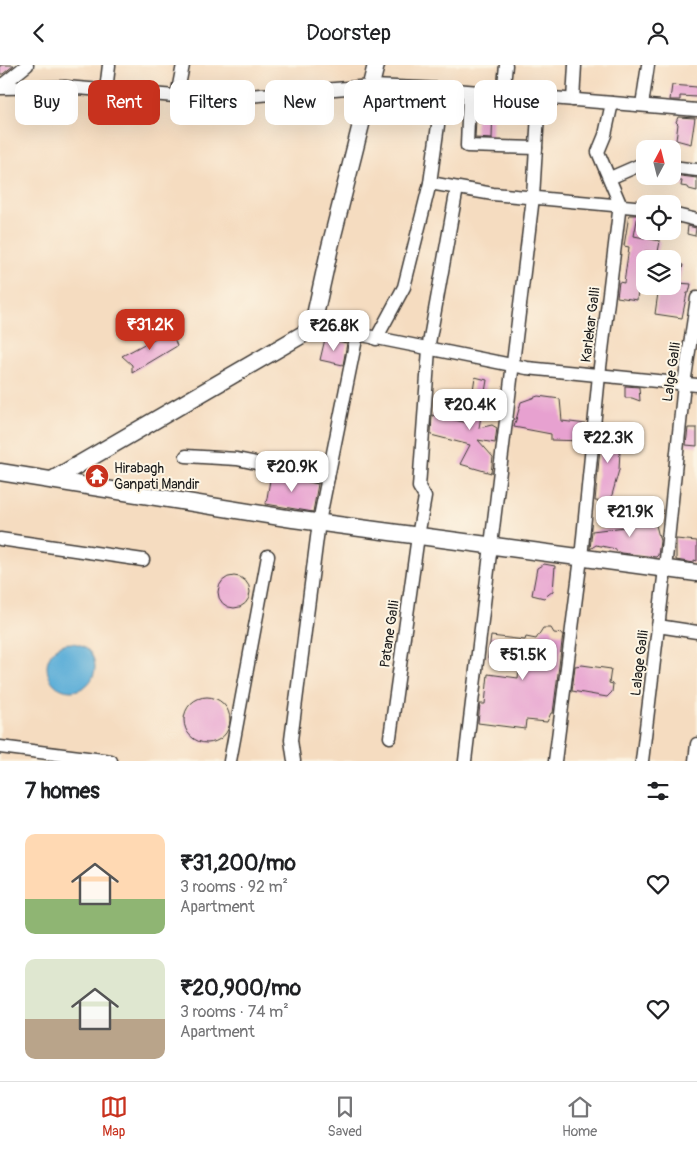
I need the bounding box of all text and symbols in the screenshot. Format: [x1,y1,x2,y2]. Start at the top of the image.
icon: back [25,19,53,47]
text: Doorstep [306,19,391,47]
icon: person [644,19,672,47]
chip: Buy [15,80,78,125]
chip: Rent [88,80,160,125]
chip: Filters [170,80,255,125]
chip: New [265,80,334,125]
chip: Apartment [344,80,464,125]
chip: House [474,80,557,125]
north arrow [636,140,681,185]
map controls [636,140,681,295]
button: locate [636,195,681,240]
button: layers [636,250,681,295]
street label: Karlekar Galli [577,286,604,364]
pin: ₹31.2K [109,309,191,351]
pin: ₹26.8K [293,309,375,352]
text: ₹31.2K [127,315,173,335]
text: ₹26.8K [309,316,359,336]
street label: Lalge Galli [659,341,684,403]
pin: ₹20.4K [429,389,511,431]
text: ₹20.4K [444,395,496,415]
pin: ₹22.3K [567,421,649,464]
text: ₹22.3K [583,428,633,448]
pin: ₹20.9K [251,451,333,493]
text: ₹20.9K [267,457,317,477]
place label: Hirabagh Ganpati Mandir [114,460,200,493]
temple icon: Hirabagh Ganpati Mandir [84,463,110,489]
pin: ₹21.9K [589,495,671,538]
text: ₹21.9K [607,502,653,522]
street label: Patane Galli [376,599,403,669]
street label: Lalage Galli [627,629,652,697]
pin: ₹51.5K [482,639,564,681]
text: ₹51.5K [500,645,546,665]
icon: filters [644,777,672,805]
text: 7 homes [25,778,100,805]
text: ₹31,200/mo [180,850,296,877]
icon: home [65,854,125,914]
icon: heart [644,870,672,898]
text: 3 rooms · 92 m² [180,877,288,897]
text: Apartment [180,897,255,917]
text: ₹20,900/mo [180,975,301,1002]
icon: home [65,979,125,1039]
icon: heart [644,995,672,1023]
text: 3 rooms · 74 m² [180,1002,289,1022]
text: Apartment [180,1022,255,1042]
tab: Map [100,1093,128,1140]
tab: Saved [327,1093,362,1140]
tab: Home [562,1093,597,1140]

